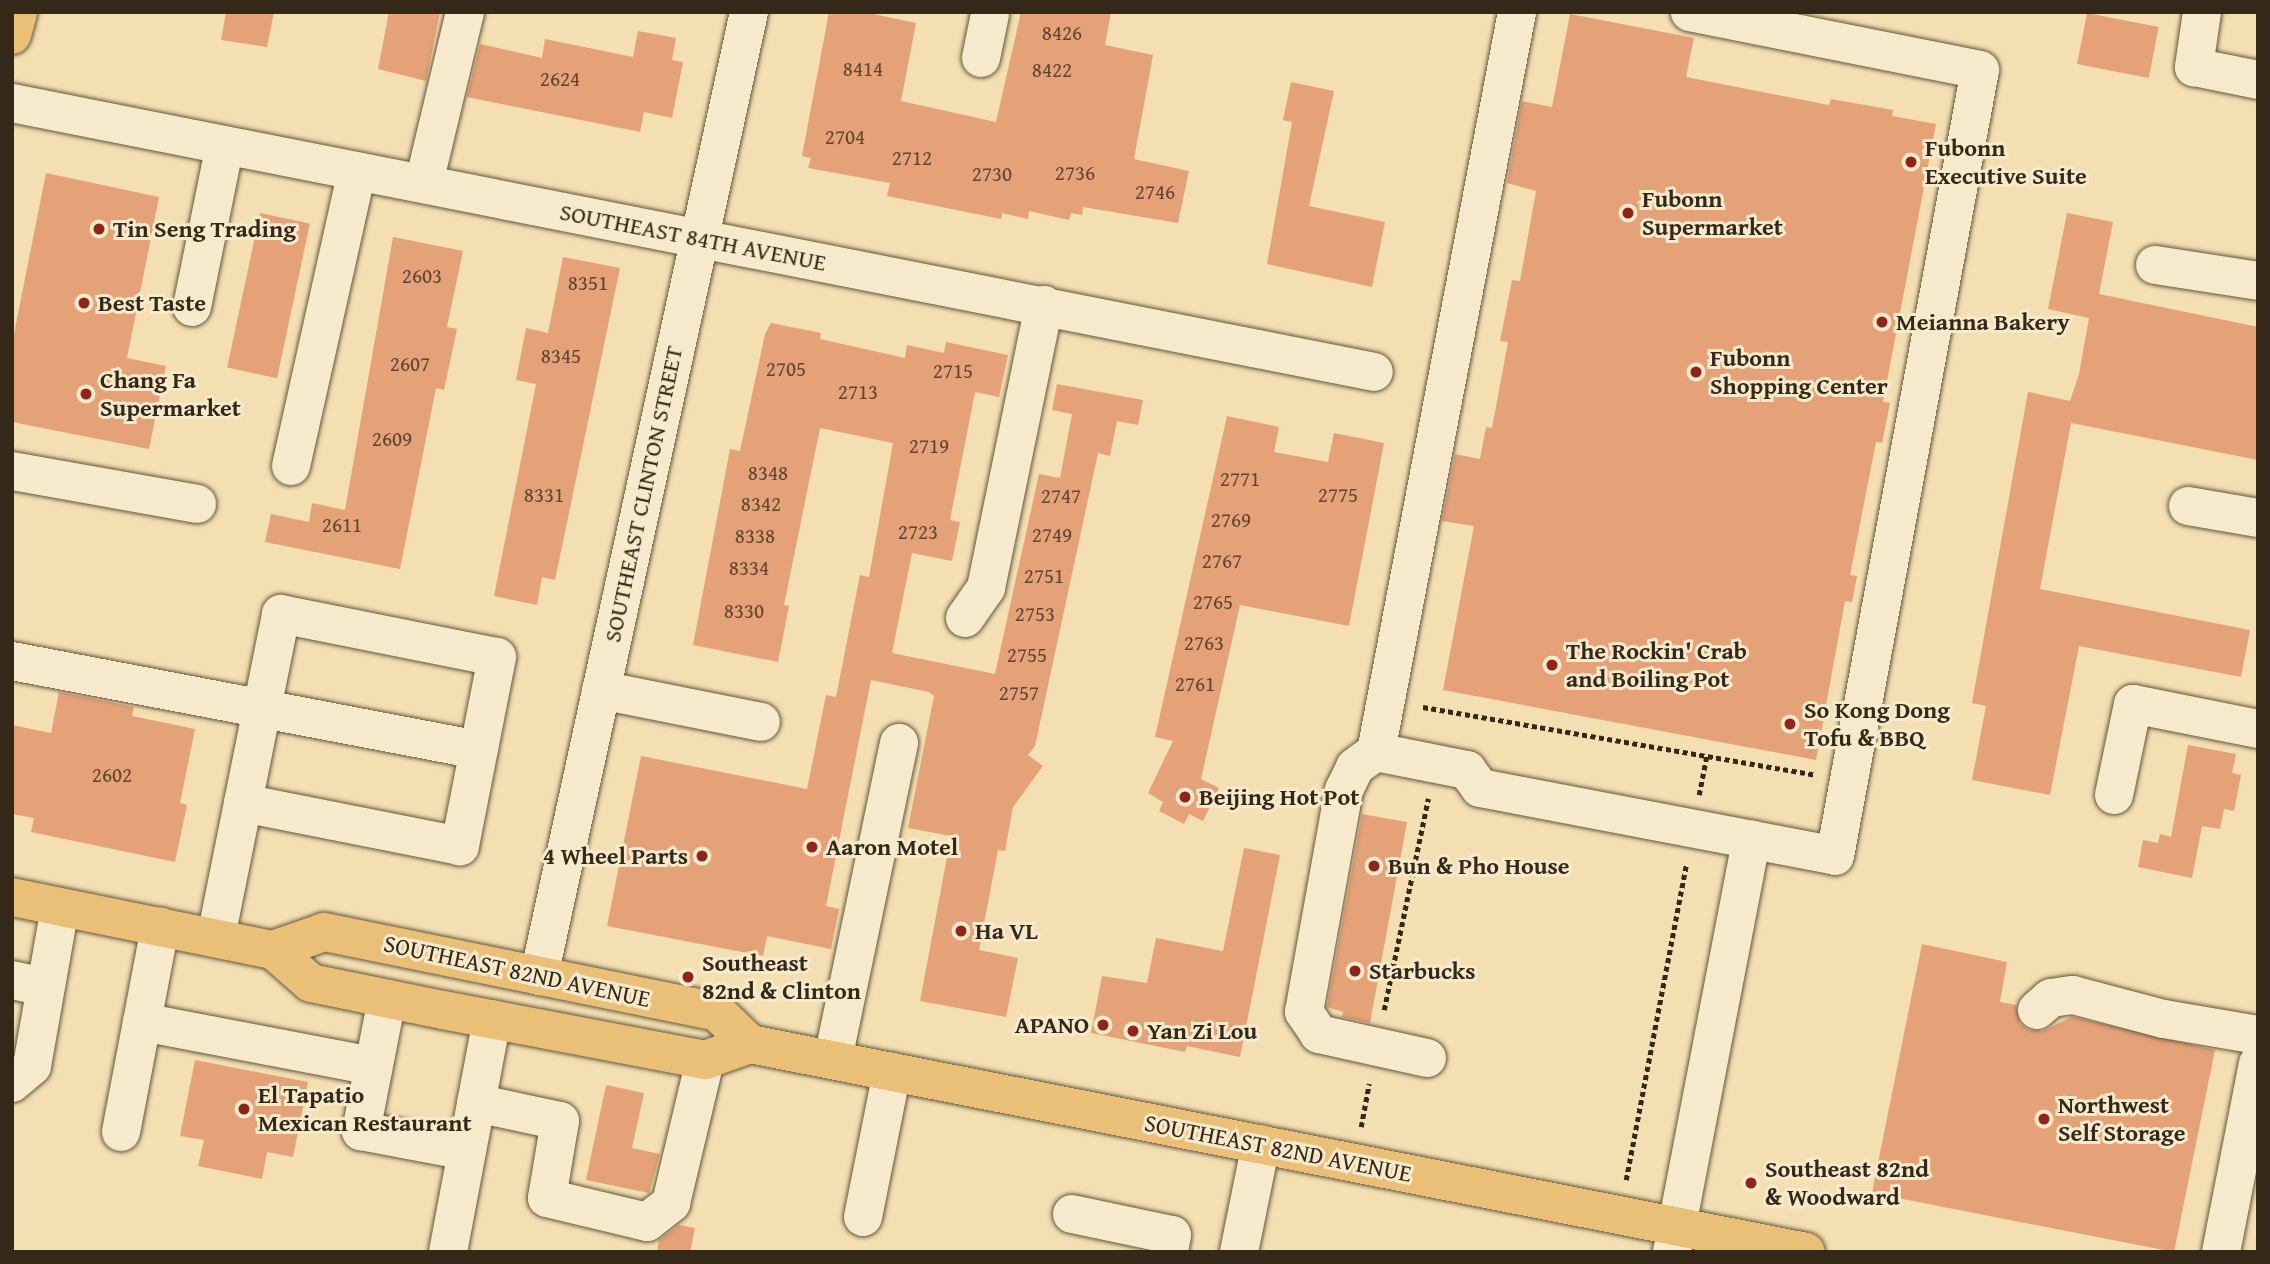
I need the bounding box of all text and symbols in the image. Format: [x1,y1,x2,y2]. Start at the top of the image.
house number: 8426 [1042,20,1082,46]
house number: 8414 [843,56,883,82]
house number: 8422 [1032,57,1072,83]
house number: 2624 [540,66,580,92]
house number: 2704 [825,124,865,150]
place label: Fubonn Executive Suite [1925,134,2087,190]
house number: 2712 [892,145,932,171]
marker: Fubonn Executive Suite [1903,154,1919,170]
house number: 2736 [1055,160,1095,186]
house number: 2730 [972,161,1012,187]
house number: 2746 [1135,179,1175,205]
place label: Fubonn Supermarket [1642,185,1783,241]
street label: SOUTHEAST 84TH AVENUE [557,197,829,277]
marker: Fubonn Supermarket [1620,205,1636,221]
place label: Tin Seng Trading [113,215,296,243]
marker: Tin Seng Trading [91,221,107,237]
house number: 2603 [402,263,442,289]
house number: 8351 [568,270,608,296]
place label: Best Taste [98,289,206,317]
marker: Best Taste [76,295,92,311]
place label: Meianna Bakery [1896,308,2070,336]
marker: Meianna Bakery [1874,314,1890,330]
house number: 8345 [541,343,581,369]
street label: SOUTHEAST CLINTON STREET [598,343,688,645]
place label: Fubonn Shopping Center [1710,344,1888,400]
house number: 2607 [390,351,430,377]
house number: 2705 [766,356,806,382]
house number: 2715 [933,358,973,384]
marker: Fubonn Shopping Center [1688,364,1704,380]
place label: Chang Fa Supermarket [100,366,241,422]
house number: 2713 [838,379,878,405]
marker: Chang Fa Supermarket [78,386,94,402]
house number: 2609 [372,426,412,452]
house number: 2719 [909,433,949,459]
house number: 8348 [748,460,788,486]
house number: 2771 [1220,466,1260,492]
house number: 8331 [524,482,564,508]
house number: 2775 [1318,482,1358,508]
house number: 2747 [1041,483,1081,509]
house number: 8342 [741,491,781,517]
house number: 2769 [1211,507,1251,533]
house number: 2611 [322,512,362,538]
house number: 2723 [898,519,938,545]
house number: 2749 [1032,522,1072,548]
house number: 8338 [735,523,775,549]
house number: 2767 [1202,548,1242,574]
house number: 8334 [729,555,769,581]
house number: 2751 [1024,563,1064,589]
house number: 2765 [1193,589,1233,615]
house number: 8330 [724,598,764,624]
house number: 2753 [1015,601,1055,627]
house number: 2763 [1184,630,1224,656]
place label: The Rockin' Crab and Boiling Pot [1566,637,1747,693]
house number: 2755 [1007,642,1047,668]
marker: The Rockin' Crab and Boiling Pot [1544,657,1560,673]
house number: 2761 [1175,671,1215,697]
house number: 2757 [999,680,1039,706]
place label: So Kong Dong Tofu & BBQ [1804,696,1950,752]
marker: So Kong Dong Tofu & BBQ [1782,716,1798,732]
house number: 2602 [92,762,132,788]
place label: Beijing Hot Pot [1199,783,1359,811]
marker: Beijing Hot Pot [1177,789,1193,805]
place label: Aaron Motel [826,833,958,861]
marker: Aaron Motel [804,839,820,855]
place label: 4 Wheel Parts [543,842,688,870]
marker: 4 Wheel Parts [694,848,710,864]
place label: Bun & Pho House [1388,852,1570,880]
marker: Bun & Pho House [1366,858,1382,874]
place label: Ha VL [975,917,1038,945]
marker: Ha VL [953,923,969,939]
street label: SOUTHEAST 82ND AVENUE [381,929,653,1013]
place label: Southeast 82nd & Clinton [702,949,861,1005]
place label: Starbucks [1369,957,1476,985]
marker: Starbucks [1347,963,1363,979]
marker: Southeast 82nd & Clinton [680,969,696,985]
place label: APANO [1015,1011,1089,1039]
marker: APANO [1095,1017,1111,1033]
place label: Yan Zi Lou [1147,1017,1257,1045]
marker: Yan Zi Lou [1125,1023,1141,1039]
place label: El Tapatio Mexican Restaurant [258,1081,471,1137]
place label: Northwest Self Storage [2058,1091,2185,1147]
marker: El Tapatio Mexican Restaurant [236,1101,252,1117]
street label: SOUTHEAST 82ND AVENUE [1142,1108,1414,1188]
marker: Northwest Self Storage [2036,1111,2052,1127]
place label: Southeast 82nd & Woodward [1765,1155,1929,1211]
marker: Southeast 82nd & Woodward [1743,1175,1759,1191]

